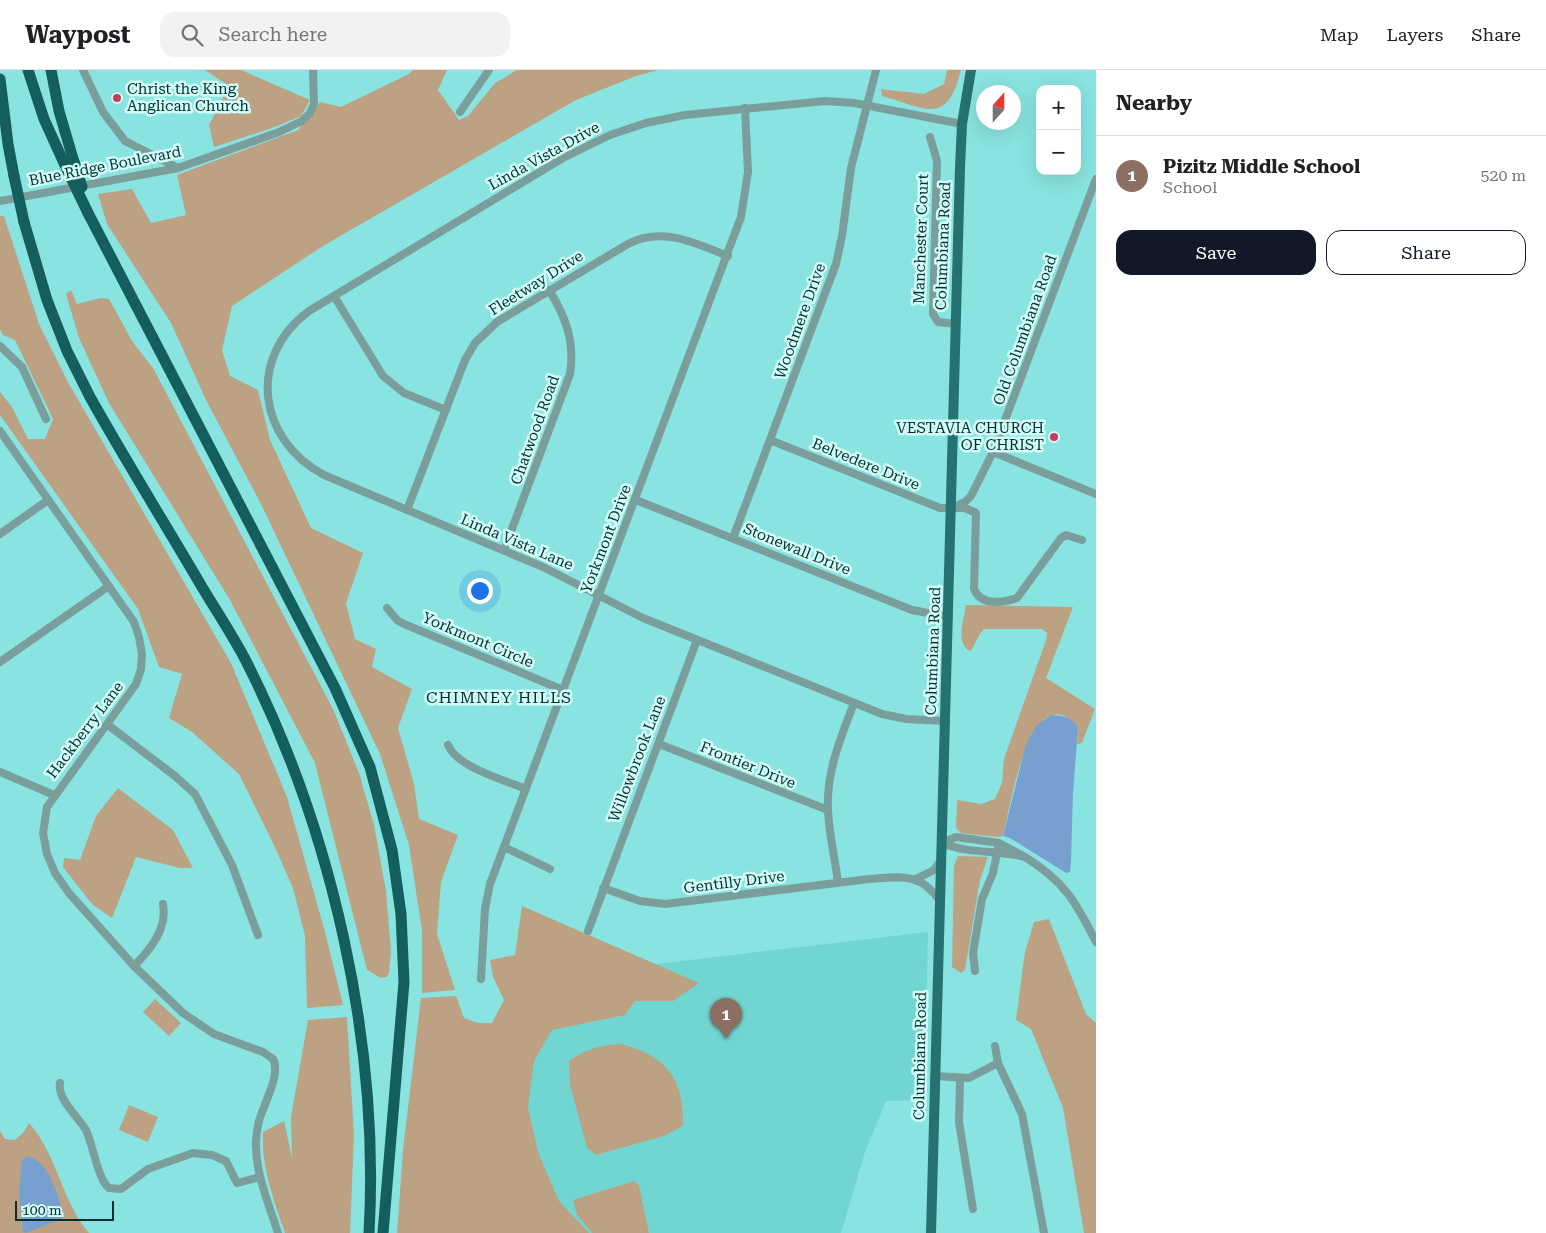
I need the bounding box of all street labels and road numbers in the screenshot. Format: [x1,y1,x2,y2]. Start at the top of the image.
street label: Linda Vista Drive [485,118,603,194]
street label: Blue Ridge Boulevard [27,142,183,190]
street label: Manchester Court [910,173,932,304]
street label: Columbiana Road [932,181,954,311]
street label: Fleetway Drive [486,247,586,319]
street label: Old Columbiana Road [989,252,1061,408]
street label: Woodmere Drive [771,261,829,381]
street label: Chatwood Road [507,373,563,487]
street label: Belvedere Drive [810,434,922,494]
street label: Yorkmont Drive [577,482,635,596]
street label: Linda Vista Lane [458,510,576,574]
street label: Stonewall Drive [741,519,853,579]
street label: Columbiana Road [922,586,944,716]
street label: Yorkmont Circle [420,608,536,672]
street label: Hackberry Lane [43,678,127,782]
street label: Willowbrook Lane [605,693,669,825]
street label: Frontier Drive [698,738,798,792]
street label: Gentilly Drive [683,867,785,897]
street label: Columbiana Road [910,991,930,1120]

